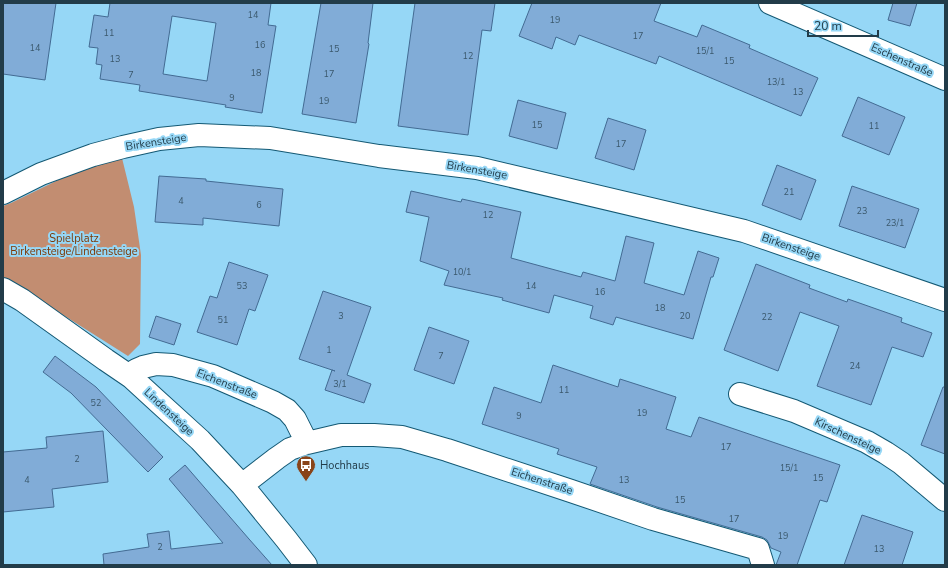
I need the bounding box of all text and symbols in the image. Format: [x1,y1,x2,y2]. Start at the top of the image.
house number: 14 [248,9,259,21]
scale bar [808,12,878,38]
house number: 19 [550,14,560,26]
text: 20 m [814,18,842,34]
house number: 11 [104,27,114,39]
house number: 17 [633,30,643,42]
house number: 16 [255,39,265,51]
street label: Eschenstraße [869,40,936,80]
house number: 14 [30,42,41,54]
house number: 15 [329,43,339,55]
house number: 15/1 [696,45,714,57]
house number: 12 [463,50,473,62]
house number: 13 [110,53,120,65]
house number: 15 [724,55,734,67]
house number: 18 [251,67,261,79]
house number: 17 [324,68,334,80]
house number: 7 [128,69,134,81]
house number: 13/1 [767,76,785,88]
house number: 13 [793,86,803,98]
house number: 9 [229,92,235,104]
house number: 19 [319,95,329,107]
house number: 15 [532,119,542,131]
house number: 11 [869,120,879,132]
street label: Birkensteige [125,130,188,154]
house number: 17 [616,138,626,150]
street label: Birkensteige [446,157,509,183]
house number: 21 [784,186,794,198]
house number: 4 [178,195,184,207]
house number: 6 [256,199,262,211]
house number: 23 [857,205,867,217]
house number: 12 [483,209,493,221]
house number: 23/1 [886,217,904,229]
street label: Birkensteige [760,230,822,264]
park label: Spielplatz Birkensteige/Lindensteige [10,231,138,259]
house number: 10/1 [453,266,471,278]
house number: 53 [237,280,247,292]
house number: 14 [526,280,537,292]
house number: 16 [595,286,605,298]
house number: 18 [655,302,665,314]
house number: 3 [338,310,344,322]
house number: 20 [680,310,690,322]
house number: 22 [762,311,772,323]
house number: 51 [218,314,228,326]
house number: 1 [326,344,332,356]
house number: 7 [438,350,444,362]
house number: 24 [850,360,861,372]
street label: Eichenstraße [195,366,260,402]
house number: 3/1 [333,378,347,390]
house number: 11 [559,384,569,396]
street label: Lindensteige [141,385,197,439]
house number: 52 [91,397,101,409]
house number: 19 [637,407,647,419]
house number: 9 [516,410,522,422]
street label: Kirschensteige [812,414,884,458]
house number: 17 [721,441,731,453]
house number: 2 [74,453,80,465]
bus stop icon: Hochhaus [295,454,317,482]
place label: Hochhaus [320,458,369,473]
house number: 15/1 [780,462,798,474]
street label: Eichenstraße [509,464,575,498]
house number: 15 [813,472,823,484]
house number: 4 [24,474,30,486]
house number: 13 [619,474,629,486]
house number: 15 [675,494,685,506]
house number: 17 [729,513,739,525]
house number: 19 [778,530,788,542]
house number: 2 [157,541,163,553]
house number: 13 [874,543,884,555]

